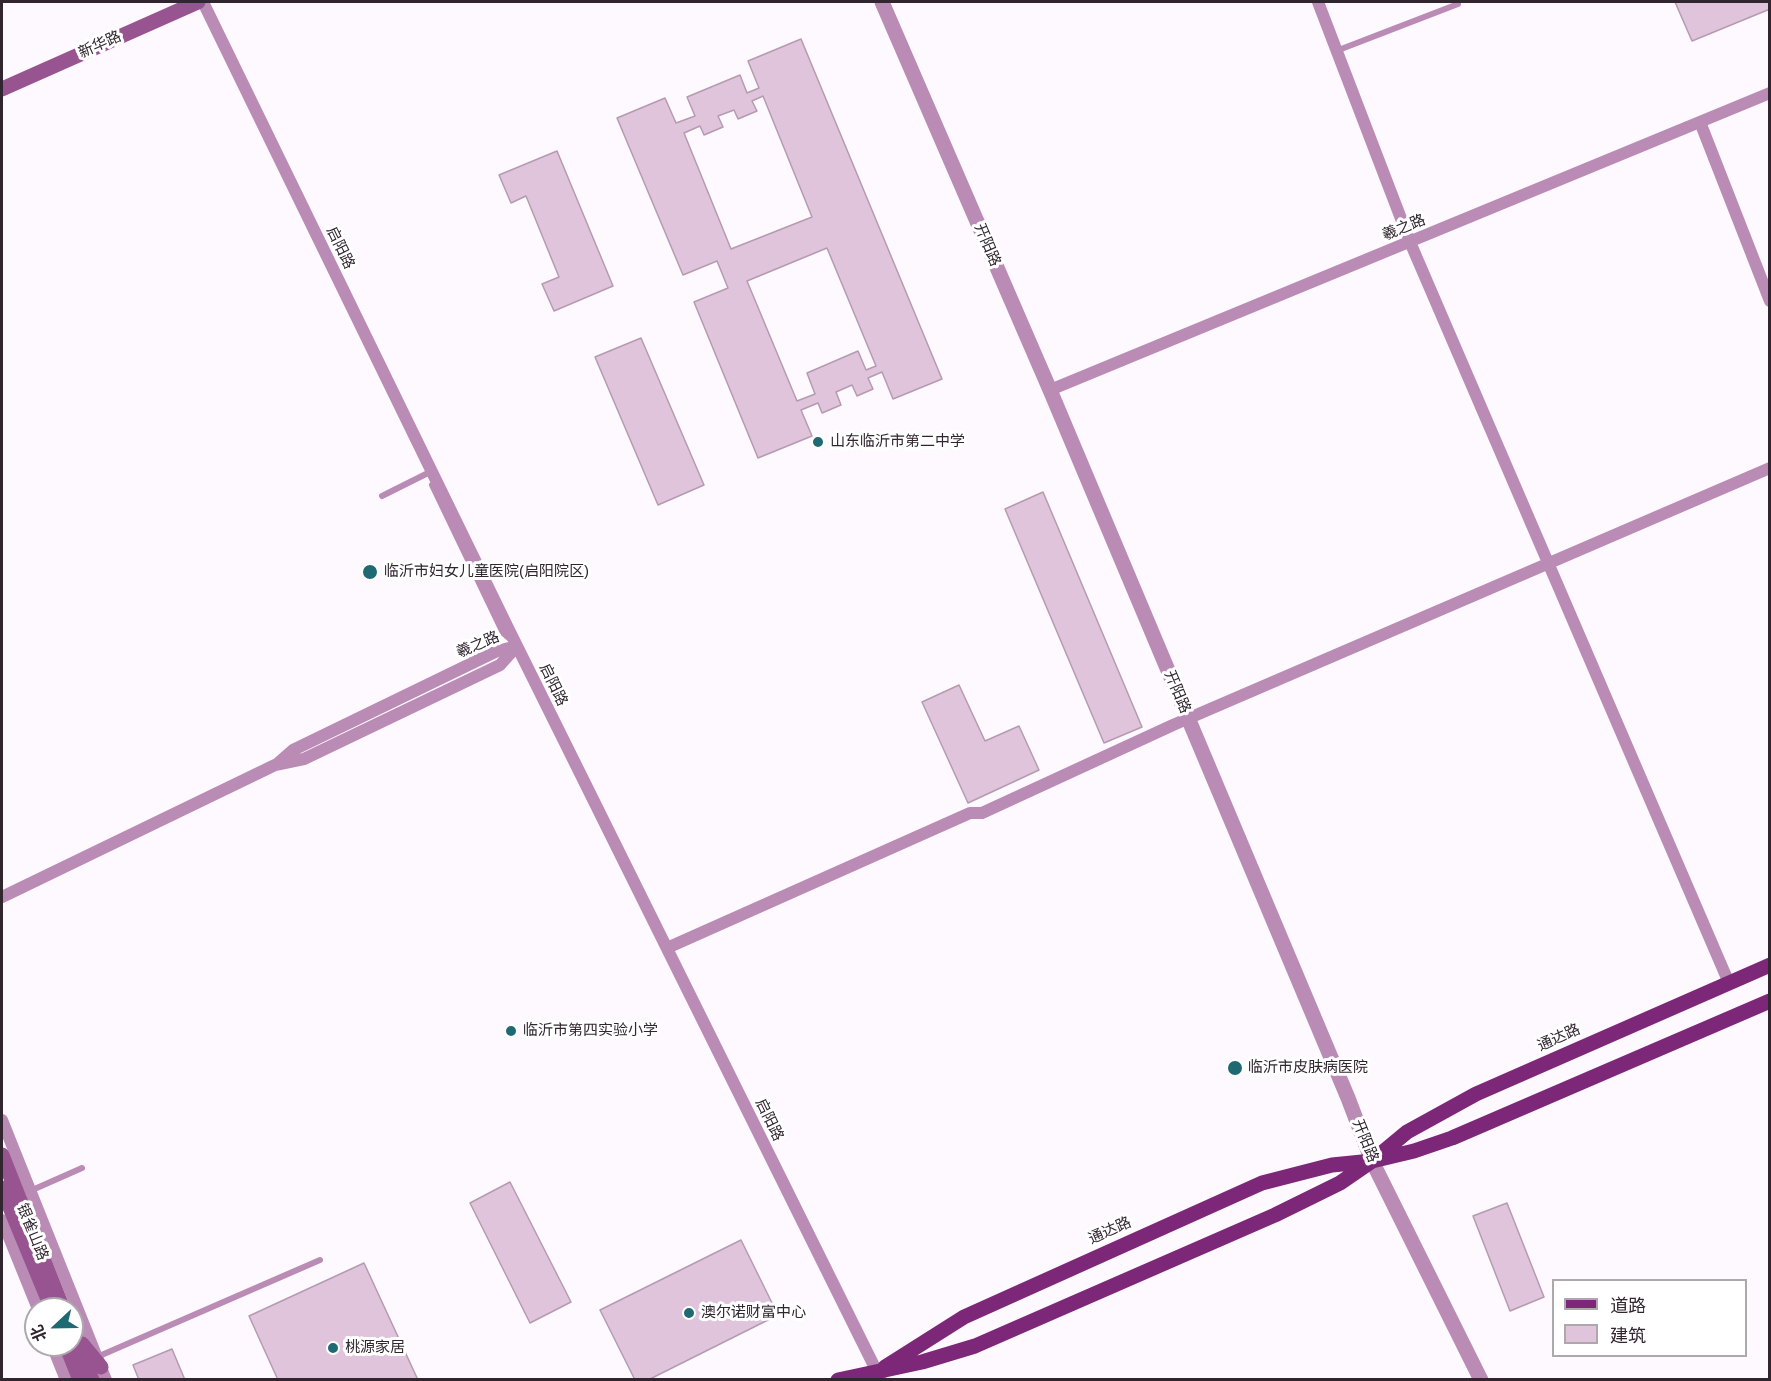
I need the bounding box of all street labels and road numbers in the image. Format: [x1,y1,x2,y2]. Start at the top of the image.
street label: 新华路 [76,28,124,62]
street label: 羲之路 [1380,211,1428,245]
street label: 开阳路 [970,221,1004,269]
street label: 启阳路 [322,224,358,272]
street label: 羲之路 [454,628,502,662]
street label: 启阳路 [535,661,571,709]
street label: 开阳路 [1160,668,1194,716]
street label: 通达路 [1535,1021,1583,1055]
street label: 启阳路 [751,1096,787,1144]
street label: 开阳路 [1348,1117,1382,1165]
street label: 银雀山路 [12,1201,52,1263]
street label: 通达路 [1086,1214,1134,1248]

